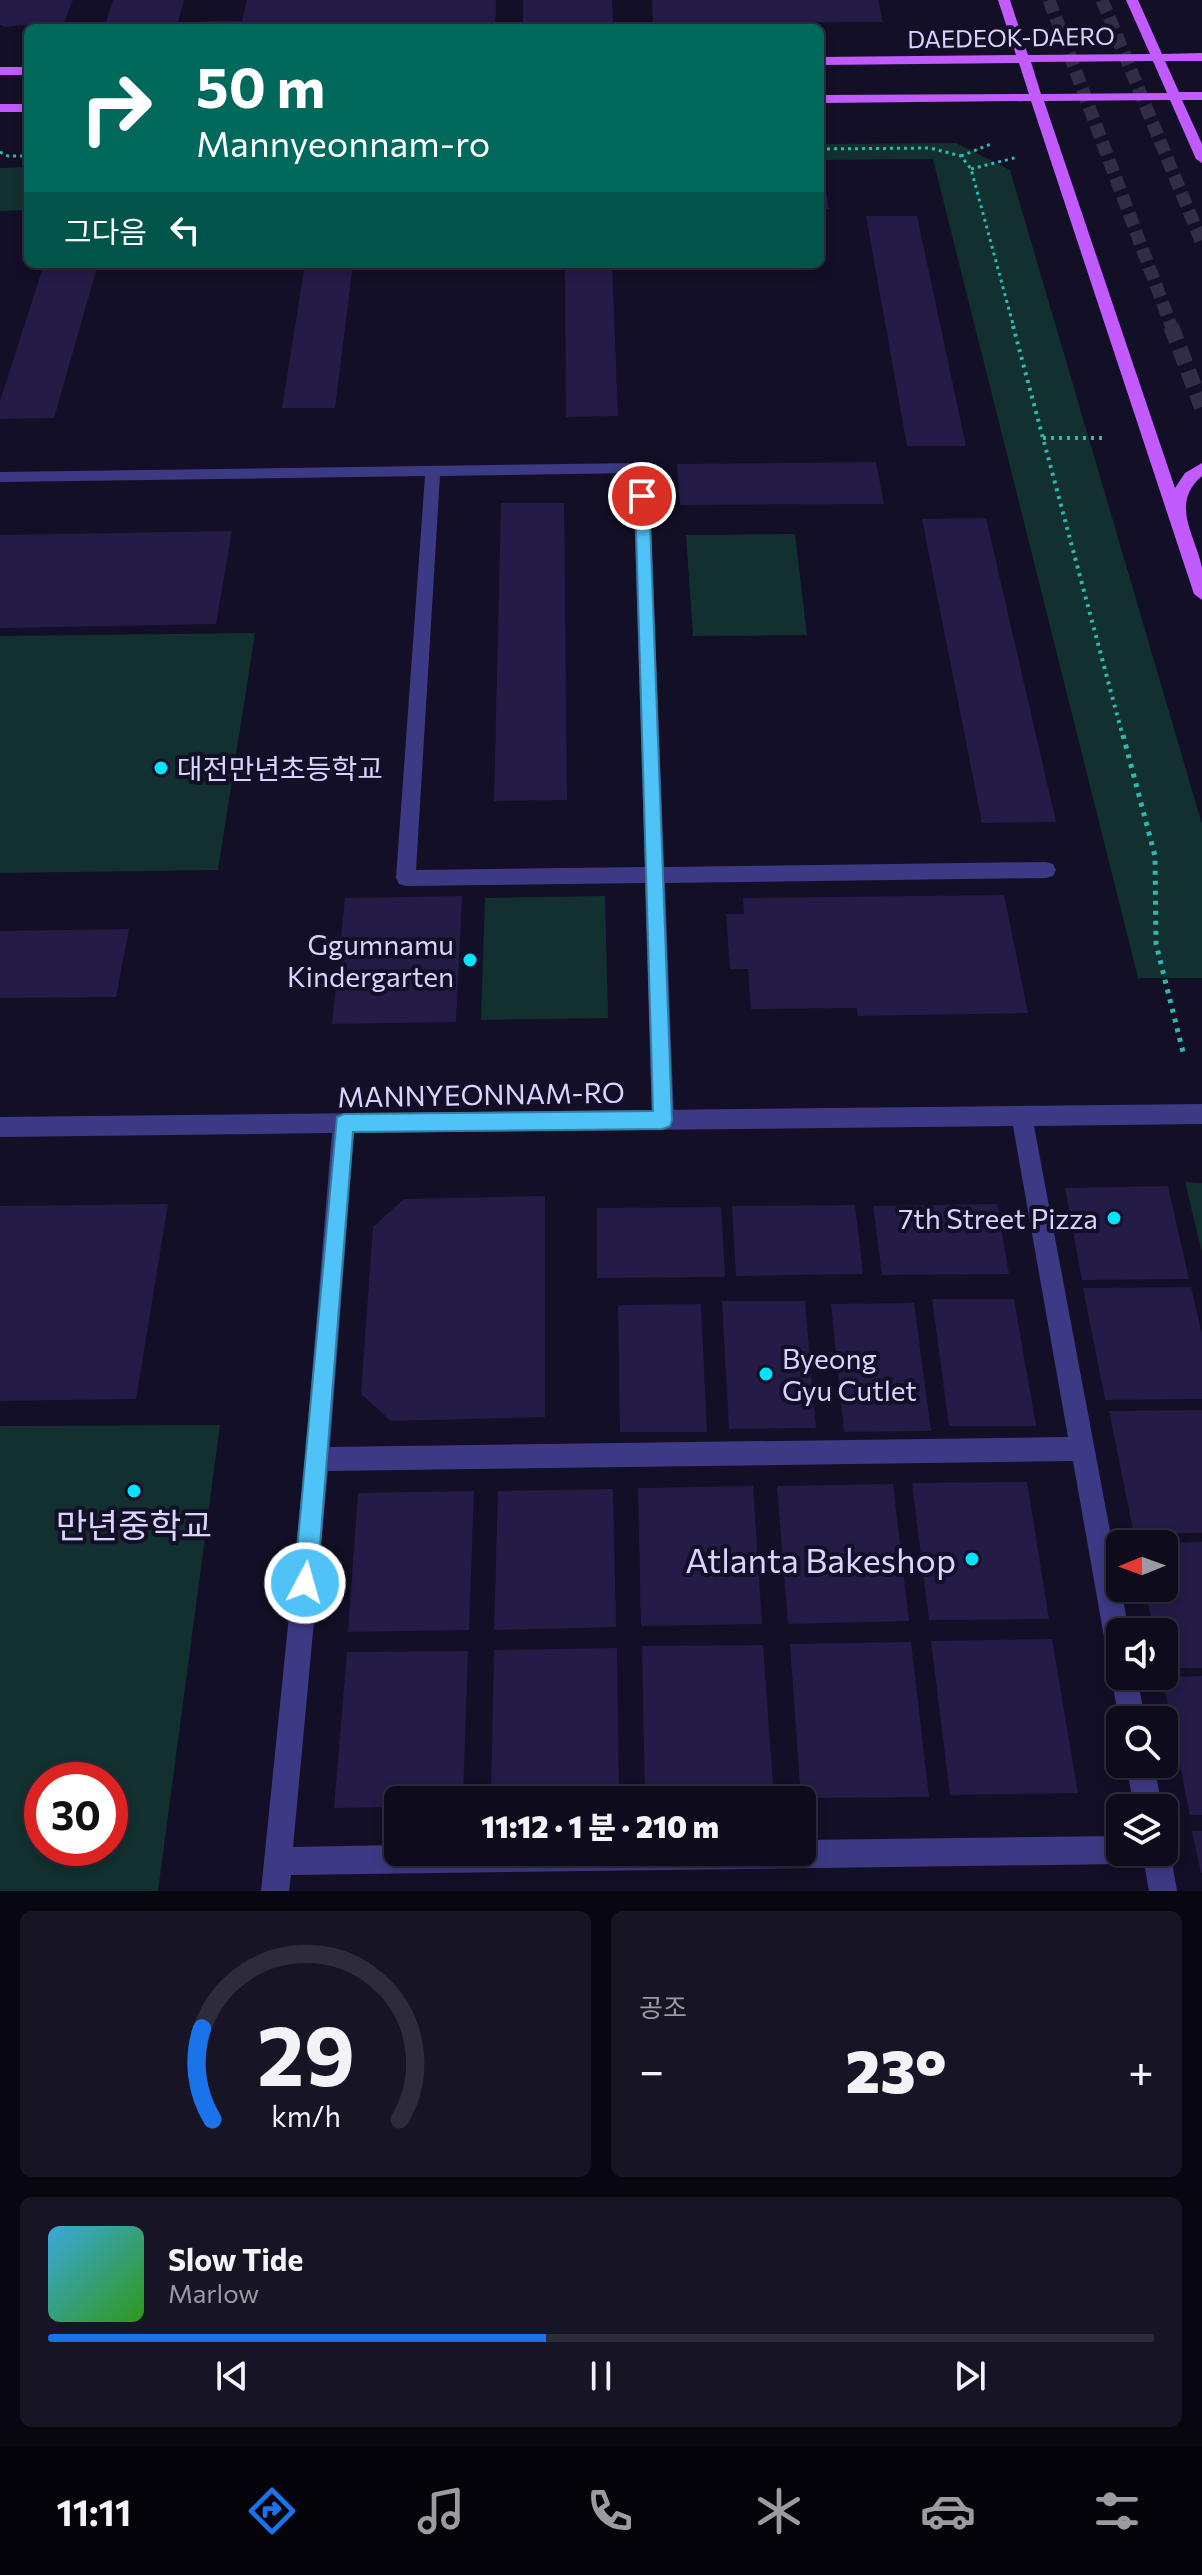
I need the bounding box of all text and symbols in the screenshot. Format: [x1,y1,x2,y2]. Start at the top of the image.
street label: DAEDEOK-DAERO [907,21,1115,53]
text: 50 m [196,51,325,120]
icon: right [64,56,168,160]
text: Mannyeonnam-ro [196,120,490,164]
icon: left [163,208,207,252]
text: 그다음 [64,212,147,249]
pin [608,462,676,530]
icon: arrive [620,474,664,518]
place label: 대전만년초등학교 [177,751,383,785]
marker: 대전만년초등학교 [152,759,170,777]
place label: Ggumnamu Kindergarten [287,927,454,993]
marker: Ggumnamu Kindergarten [461,951,479,969]
street label: MANNYEONNAM-RO [337,1074,625,1114]
place label: 7th Street Pizza [899,1201,1098,1235]
marker: 7th Street Pizza [1105,1209,1123,1227]
place label: Byeong Gyu Cutlet [782,1341,917,1407]
marker: Byeong Gyu Cutlet [757,1365,775,1383]
marker: 만년중학교 [125,1482,143,1500]
place label: 만년중학교 [56,1503,212,1545]
north arrow [1106,1530,1178,1602]
map controls [1106,1530,1178,1866]
place label: Atlanta Bakeshop [685,1538,956,1580]
position arrow [263,1541,347,1625]
marker: Atlanta Bakeshop [963,1550,981,1568]
button: sound [1106,1618,1178,1690]
button: search [1106,1706,1178,1778]
speed limit sign: 30 [24,1762,128,1866]
button: layers [1106,1794,1178,1866]
text: 11:12 · 1 분 · 210 m [481,1807,719,1844]
text: 공조 [639,1991,687,2022]
text: 29 [256,2001,355,2103]
text: 23° [846,2032,947,2105]
text: − [639,2042,664,2096]
text: + [1128,2042,1154,2096]
text: km/h [271,2098,340,2133]
text: Slow Tide [168,2240,303,2277]
text: Marlow [168,2277,259,2308]
icon: previous [210,2354,254,2398]
icon: pause [579,2354,623,2398]
icon: next [948,2354,992,2398]
icon: directions [244,2483,300,2539]
icon: music [413,2483,469,2539]
icon: phone [582,2483,638,2539]
icon: climate [751,2483,807,2539]
icon: car [920,2483,976,2539]
icon: filters [1089,2483,1145,2539]
text: 11:11 [57,2489,131,2533]

